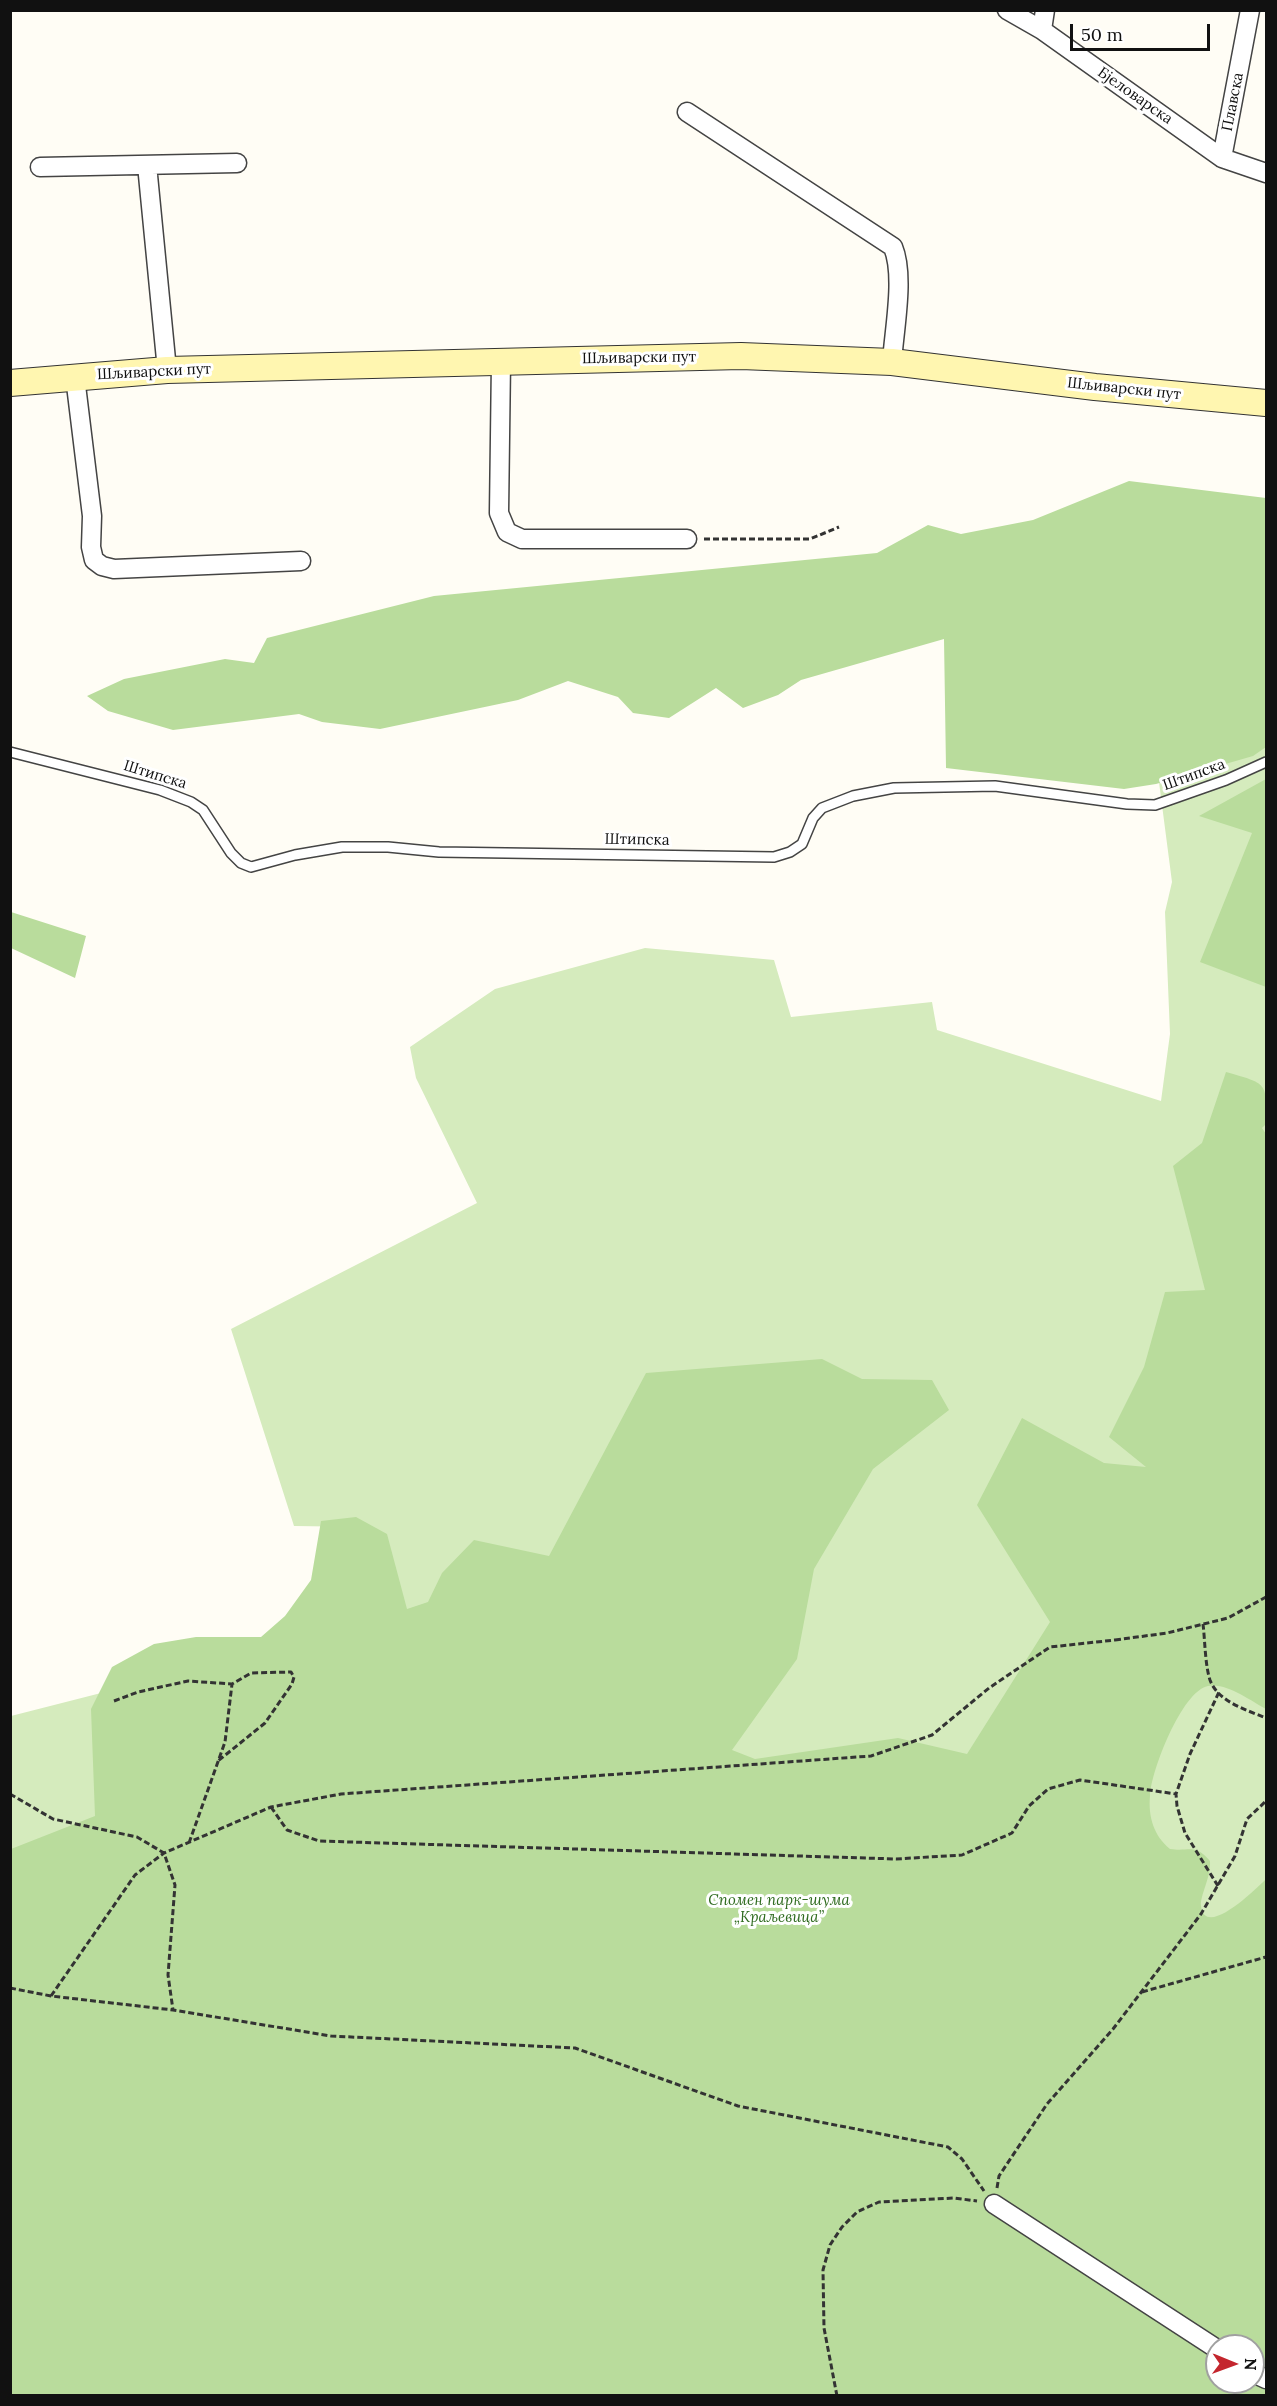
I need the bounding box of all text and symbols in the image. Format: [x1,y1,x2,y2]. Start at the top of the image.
scale bar [1073,12,1212,50]
text: 50 m [1081,23,1123,46]
street label: Бјеловарска [1094,64,1176,128]
street label: Плавска [1218,71,1248,133]
street label: Шљиварски пут [582,348,696,368]
street label: Шљиварски пут [97,360,211,384]
street label: Шљиварски пут [1066,374,1182,404]
street label: Штипска [1160,755,1228,795]
street label: Штипска [121,757,189,793]
street label: Штипска [604,830,670,850]
park label: Спомен парк-шума „Краљевица” [708,1892,850,1927]
north arrow [1205,2334,1265,2394]
text: N [1241,2358,1261,2371]

